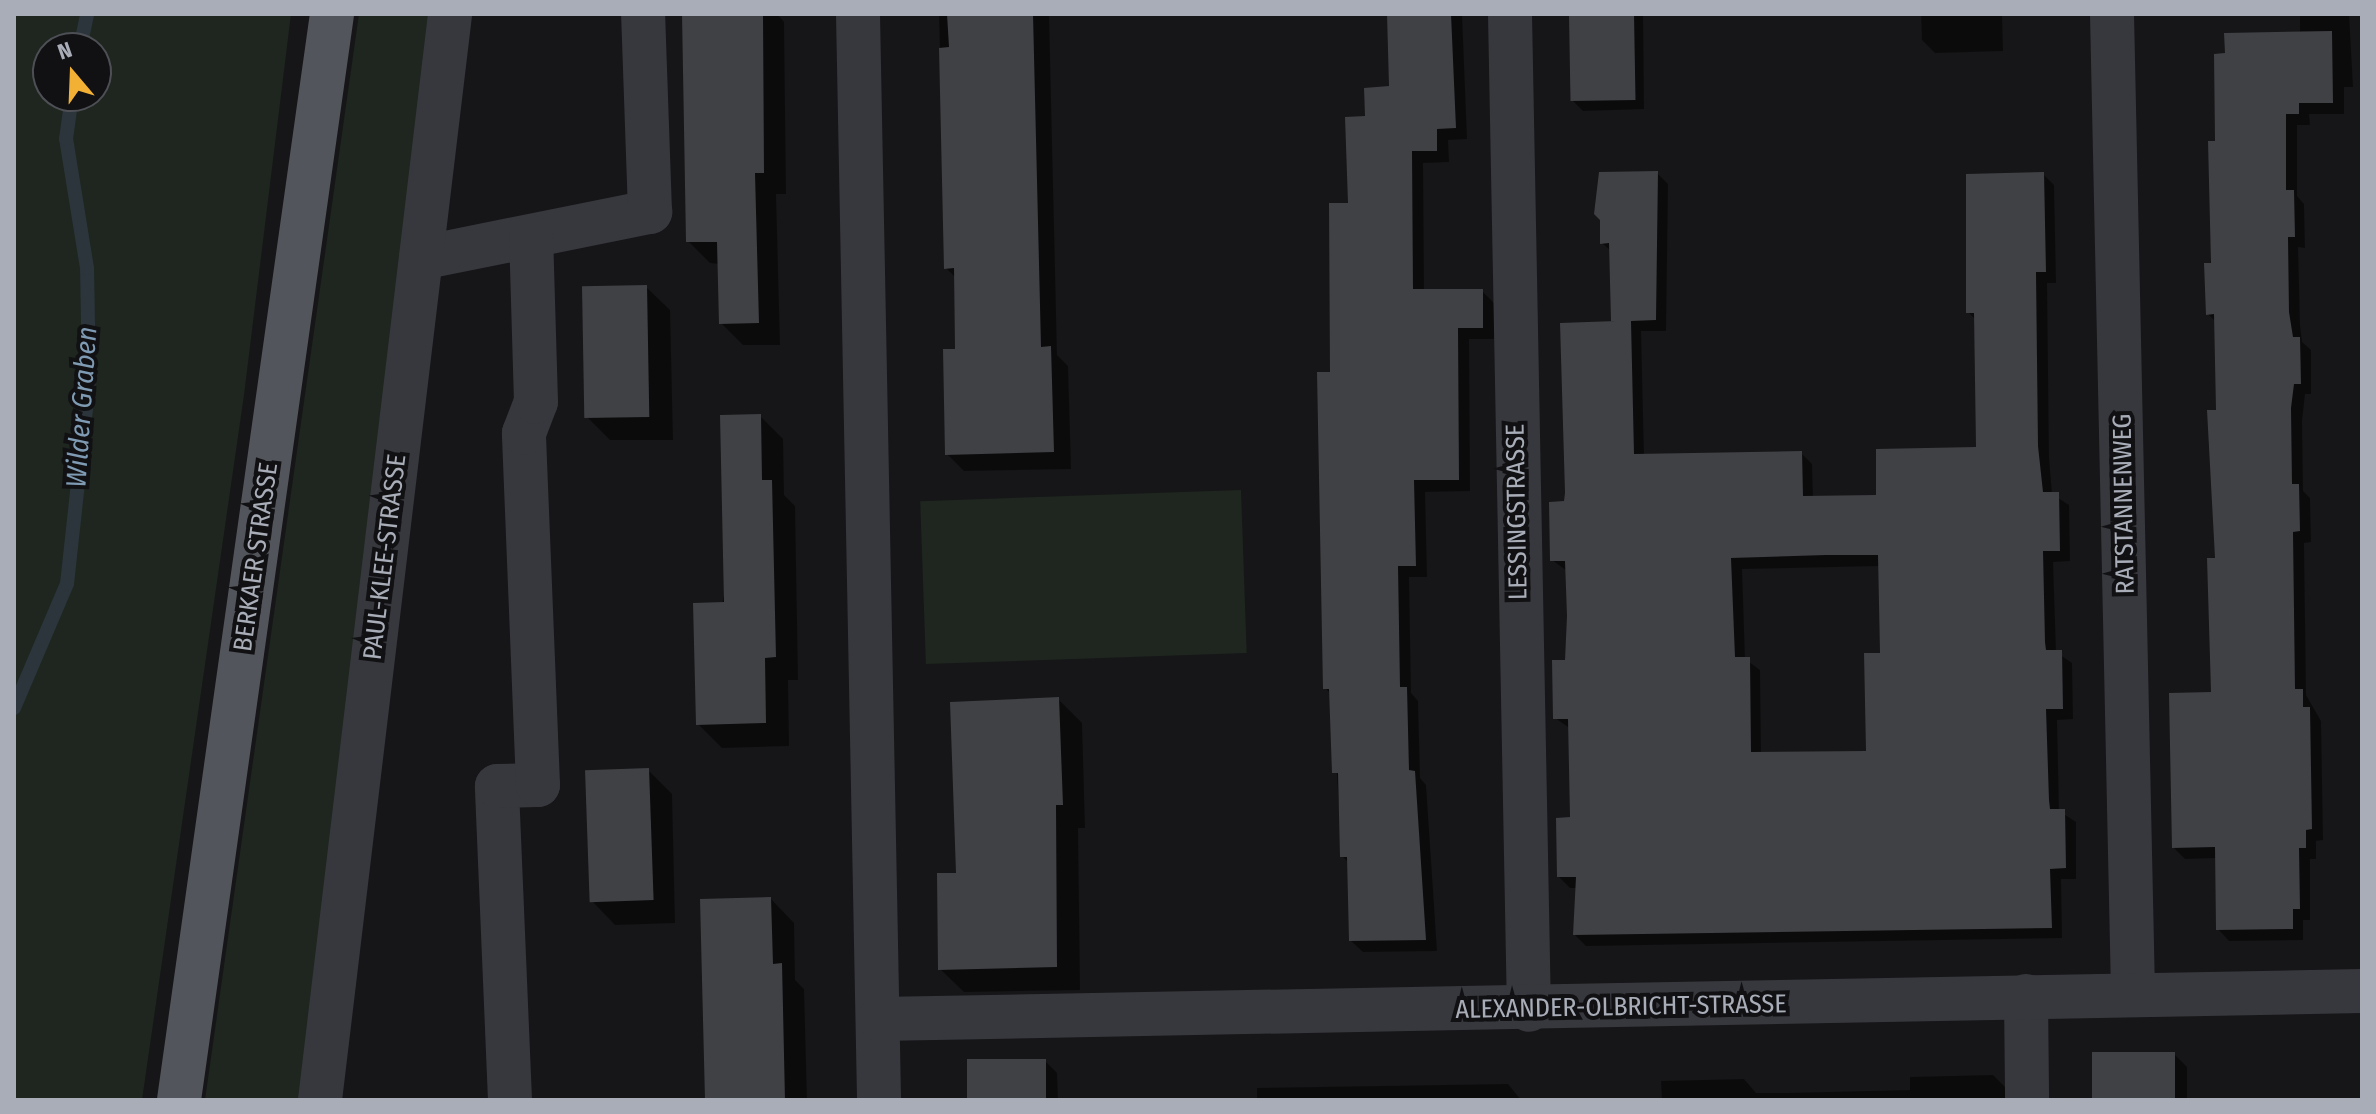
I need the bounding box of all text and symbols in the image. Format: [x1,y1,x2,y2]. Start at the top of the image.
north arrow [32,32,112,112]
text: N [54,36,75,66]
water label: Wilder Graben [60,325,104,489]
street label: RATSTANNENWEG [2107,413,2141,595]
street label: LESSINGSTRASSE [1500,424,1534,600]
street label: PAUL-KLEE-STRASSE [357,452,413,662]
street label: BERKAER STRASSE [227,461,285,653]
street label: ALEXANDER-OLBRICHT-STRASSE [1455,989,1787,1025]

